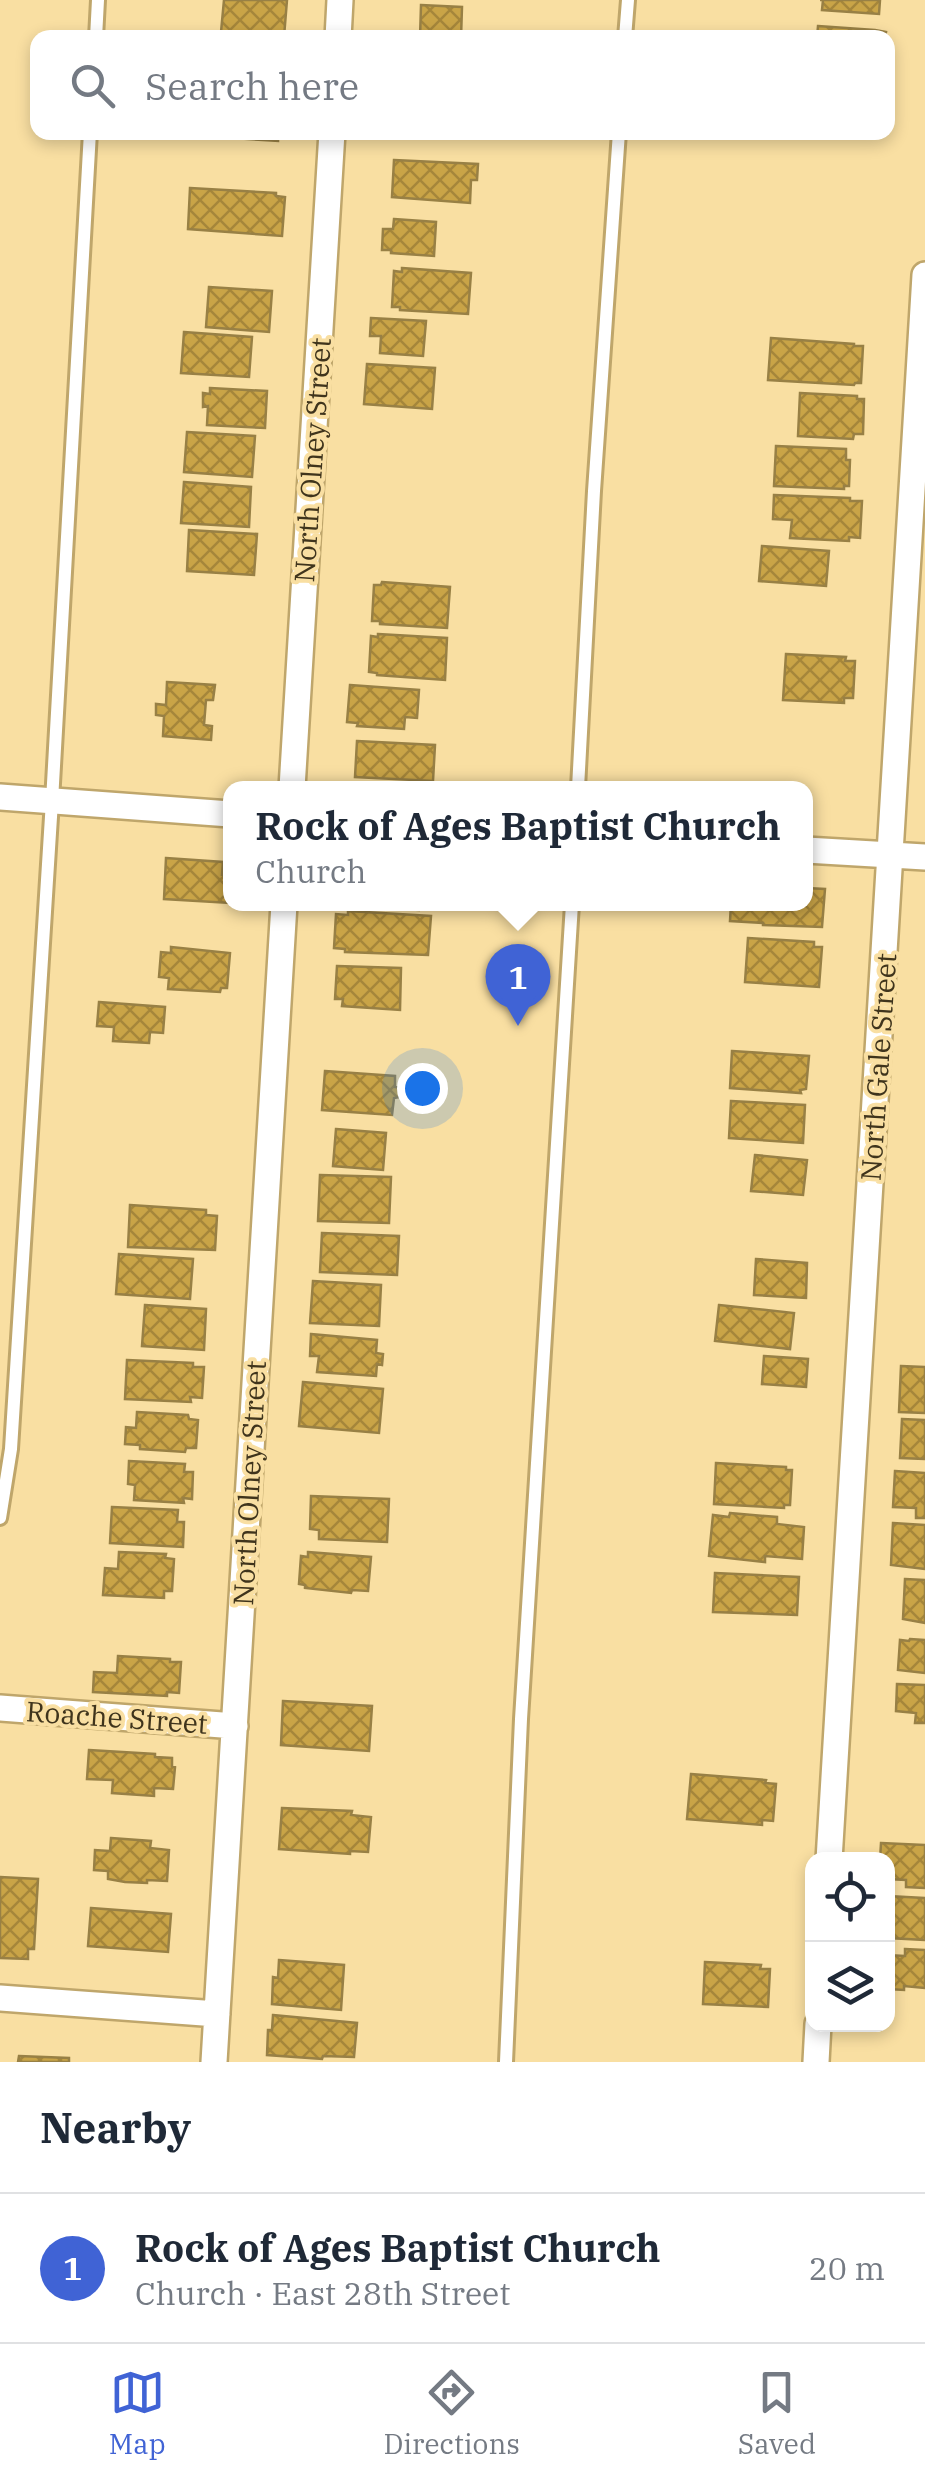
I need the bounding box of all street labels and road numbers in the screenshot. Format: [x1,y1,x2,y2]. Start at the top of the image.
street label: North Olney Street [285,336,339,584]
street label: North Gale Street [852,952,904,1182]
street label: North Olney Street [224,1359,274,1606]
street label: Roache Street [25,1692,209,1742]

